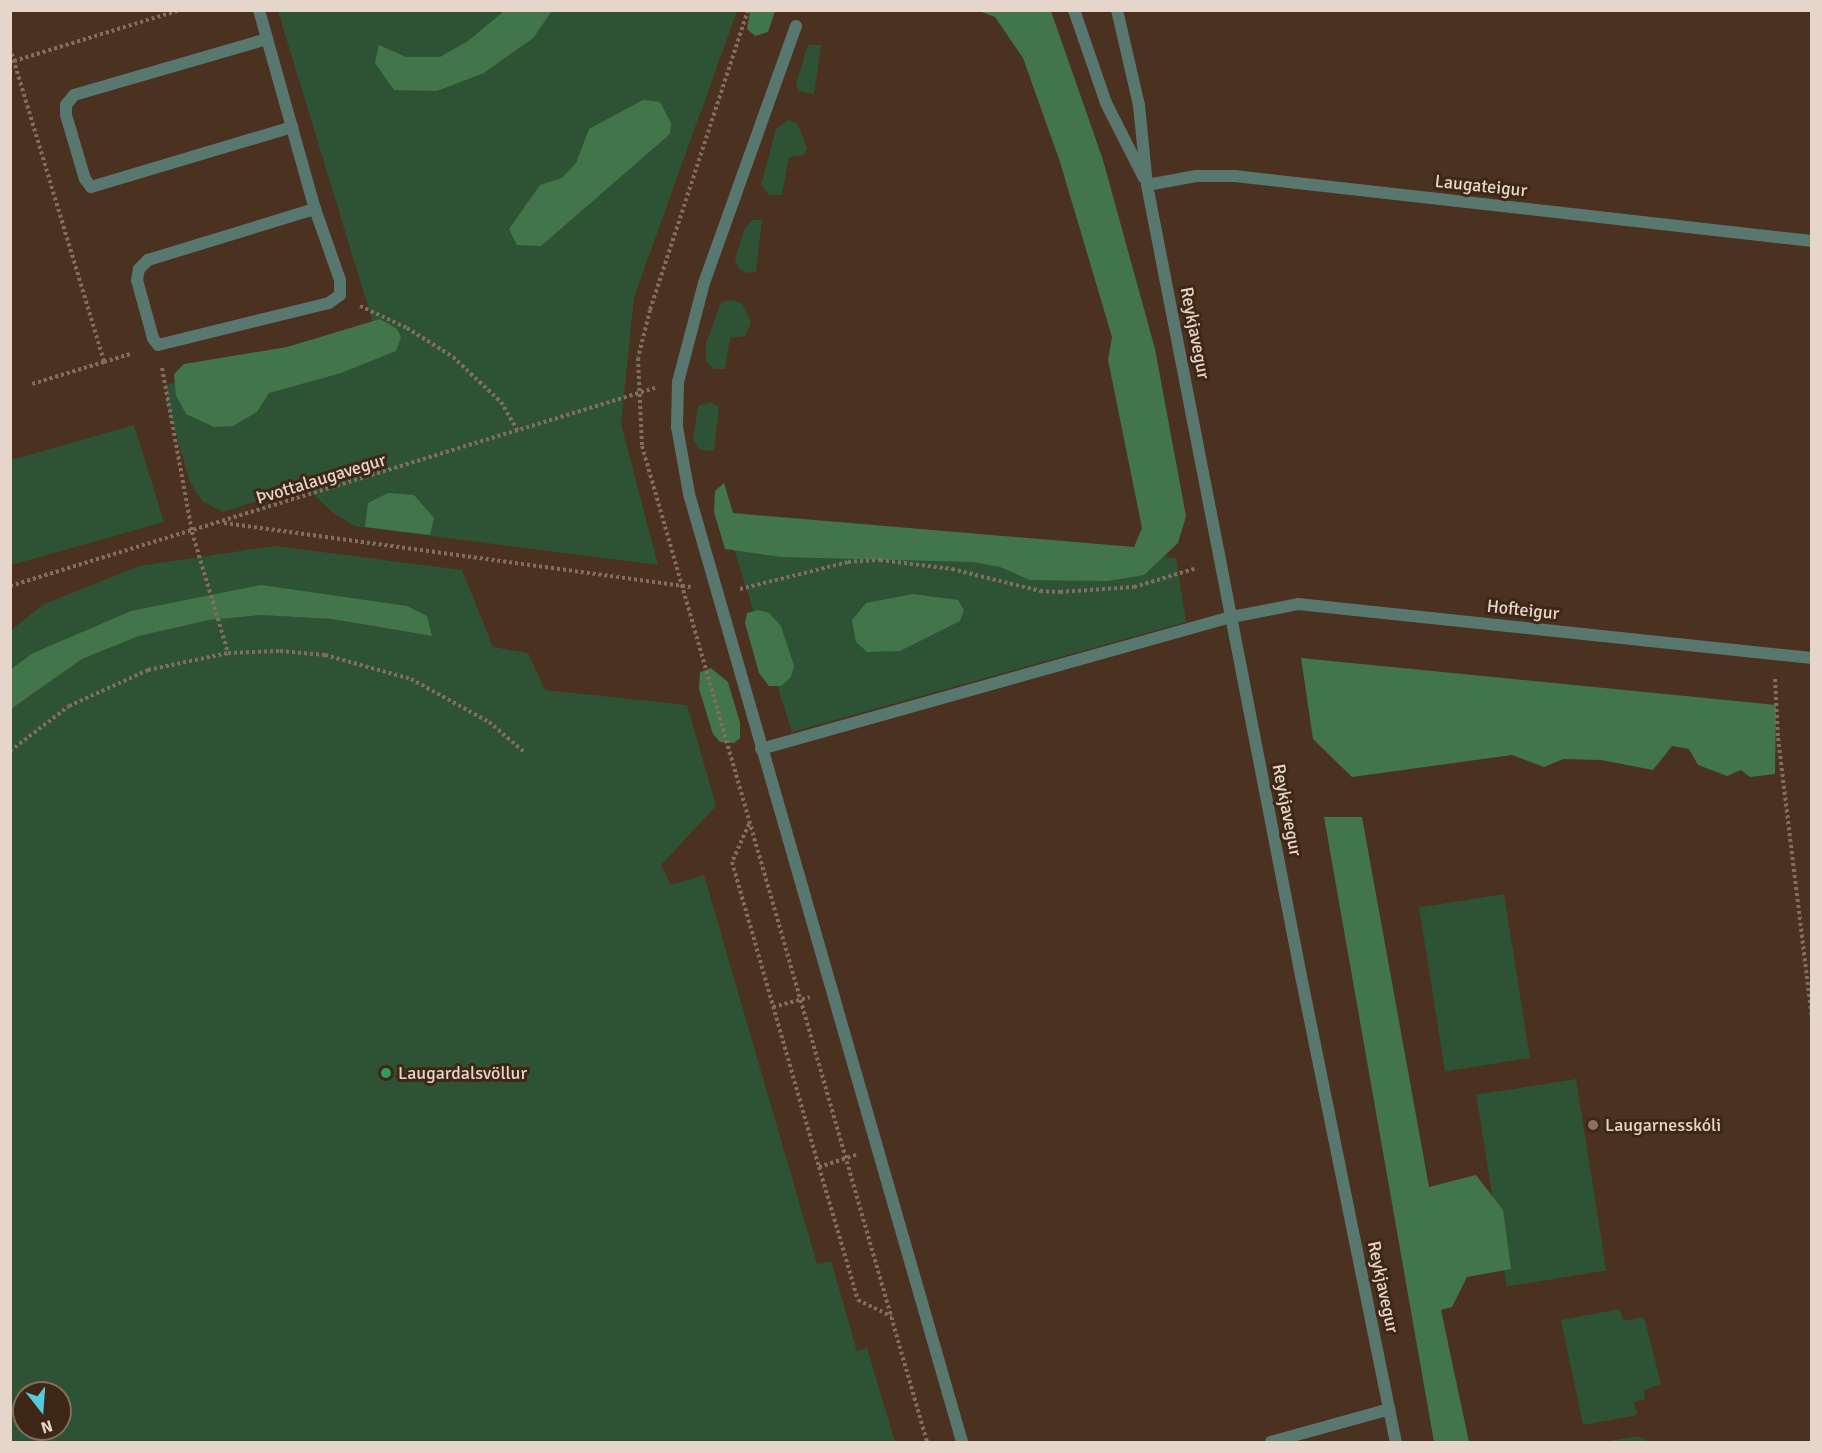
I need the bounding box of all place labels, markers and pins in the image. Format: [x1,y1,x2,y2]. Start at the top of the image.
place label: Laugardalsvöllur [398,1062,527,1084]
marker: Laugardalsvöllur [379,1066,393,1080]
place label: Laugarnesskóli [1605,1114,1721,1136]
marker: Laugarnesskóli [1586,1118,1600,1132]

